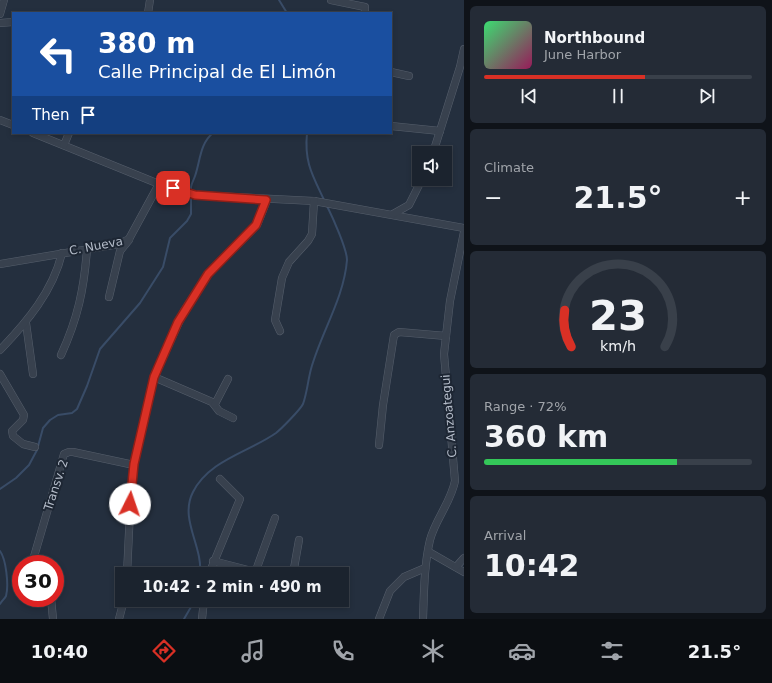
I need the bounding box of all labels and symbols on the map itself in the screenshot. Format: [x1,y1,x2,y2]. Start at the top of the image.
pin [156,171,190,205]
street label: C. Nueva [68,234,124,258]
street label: C. Anzoategui [438,374,460,458]
street label: Transv. 2 [41,458,71,513]
position arrow [109,483,151,525]
speed limit sign: 30 [12,555,64,607]

